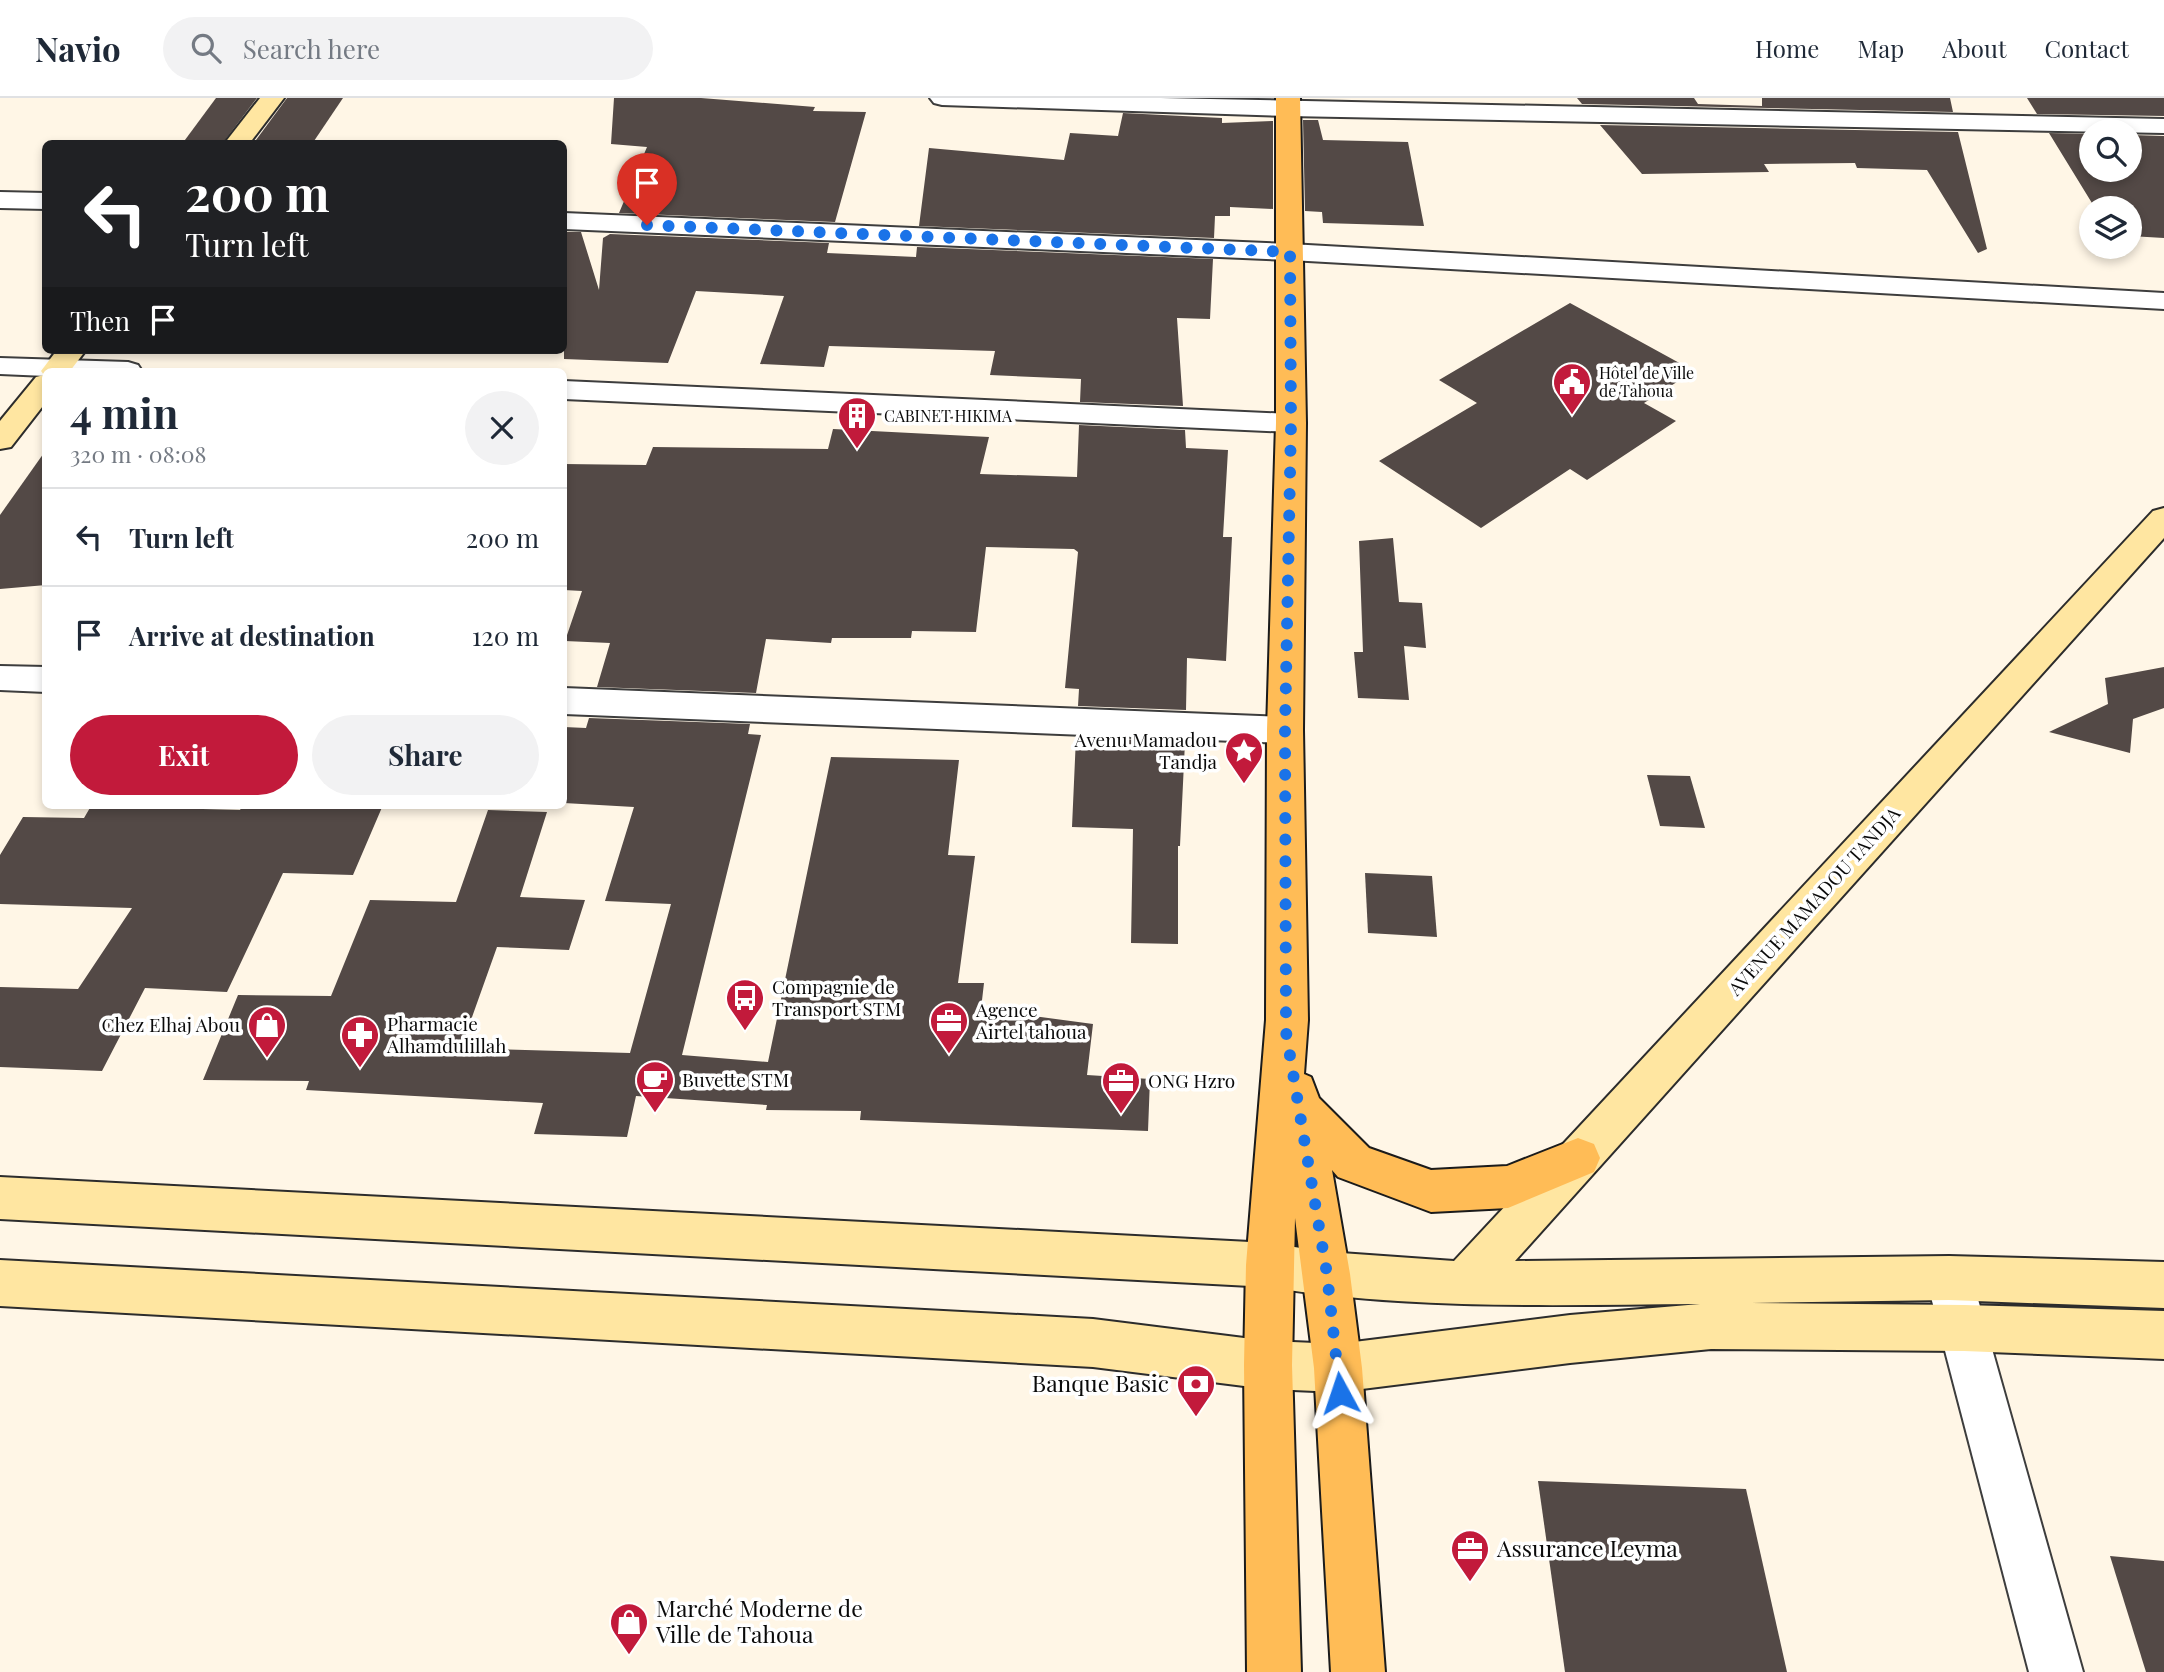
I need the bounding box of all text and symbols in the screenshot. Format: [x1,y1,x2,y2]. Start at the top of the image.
search box [163,17,653,80]
text: Navio [35,26,121,70]
icon: search [187,29,225,67]
text: Search here [243,31,380,66]
text: Home [1755,32,1819,64]
text: Map [1857,32,1904,64]
text: About [1942,32,2006,64]
text: Contact [2044,32,2129,64]
map controls [2079,119,2142,259]
button: search [2079,119,2142,182]
pin [617,153,677,225]
text: 200 m [185,159,330,224]
icon: arrive [628,164,666,202]
icon: left [70,168,161,259]
button: layers [2079,196,2142,259]
text: Turn left [185,222,309,265]
icon: arrive [144,301,182,339]
text: Then [70,303,130,338]
public building icon: Hôtel de Ville de Tahoua [1551,361,1593,416]
place label: Hôtel de Ville de Tahoua [1599,362,1694,401]
text: 4 min [70,384,179,440]
button: close [465,391,539,465]
building icon: CABINET HIKIMA [836,395,878,450]
place label: CABINET HIKIMA [884,405,1013,426]
text: 320 m · 08:08 [70,438,207,469]
icon: left [70,518,108,556]
text: Turn left [129,520,234,555]
text: 200 m [466,520,539,555]
icon: arrive [70,616,108,654]
text: Arrive at destination [129,618,375,653]
text: 120 m [472,618,539,653]
button: Exit [70,715,298,795]
button: Share [312,715,539,795]
place label: Avenu Mamadou Tandja [1073,726,1218,774]
place icon: Avenu Mamadou Tandja [1223,730,1265,785]
street label: AVENUE MAMADOU TANDJA [1721,799,1906,1001]
place label: Compagnie de Transport STM [772,973,901,1021]
bus stop icon: Compagnie de Transport STM [724,977,766,1032]
place label: Agence Airtel tahoua [975,996,1087,1044]
office icon: Agence Airtel tahoua [928,1000,970,1055]
shop icon: Chez Elhaj Abou [246,1004,288,1059]
place label: Pharmacie Alhamdulillah [386,1010,507,1058]
place label: Chez Elhaj Abou [101,1011,240,1037]
pharmacy icon: Pharmacie Alhamdulillah [339,1014,381,1069]
cafe icon: Buvette STM [634,1059,676,1114]
office icon: ONG Hzro [1100,1060,1142,1115]
place label: Buvette STM [682,1066,789,1092]
place label: ONG Hzro [1148,1067,1235,1093]
position arrow [1303,1356,1377,1430]
bank icon: Banque Basic [1175,1363,1217,1418]
place label: Banque Basic [1032,1367,1169,1398]
office icon: Assurance Leyma [1449,1528,1491,1583]
place label: Assurance Leyma [1496,1532,1678,1563]
place label: Marché Moderne de Ville de Tahoua [655,1592,863,1649]
shop icon: Marché Moderne de Ville de Tahoua [608,1601,650,1656]

